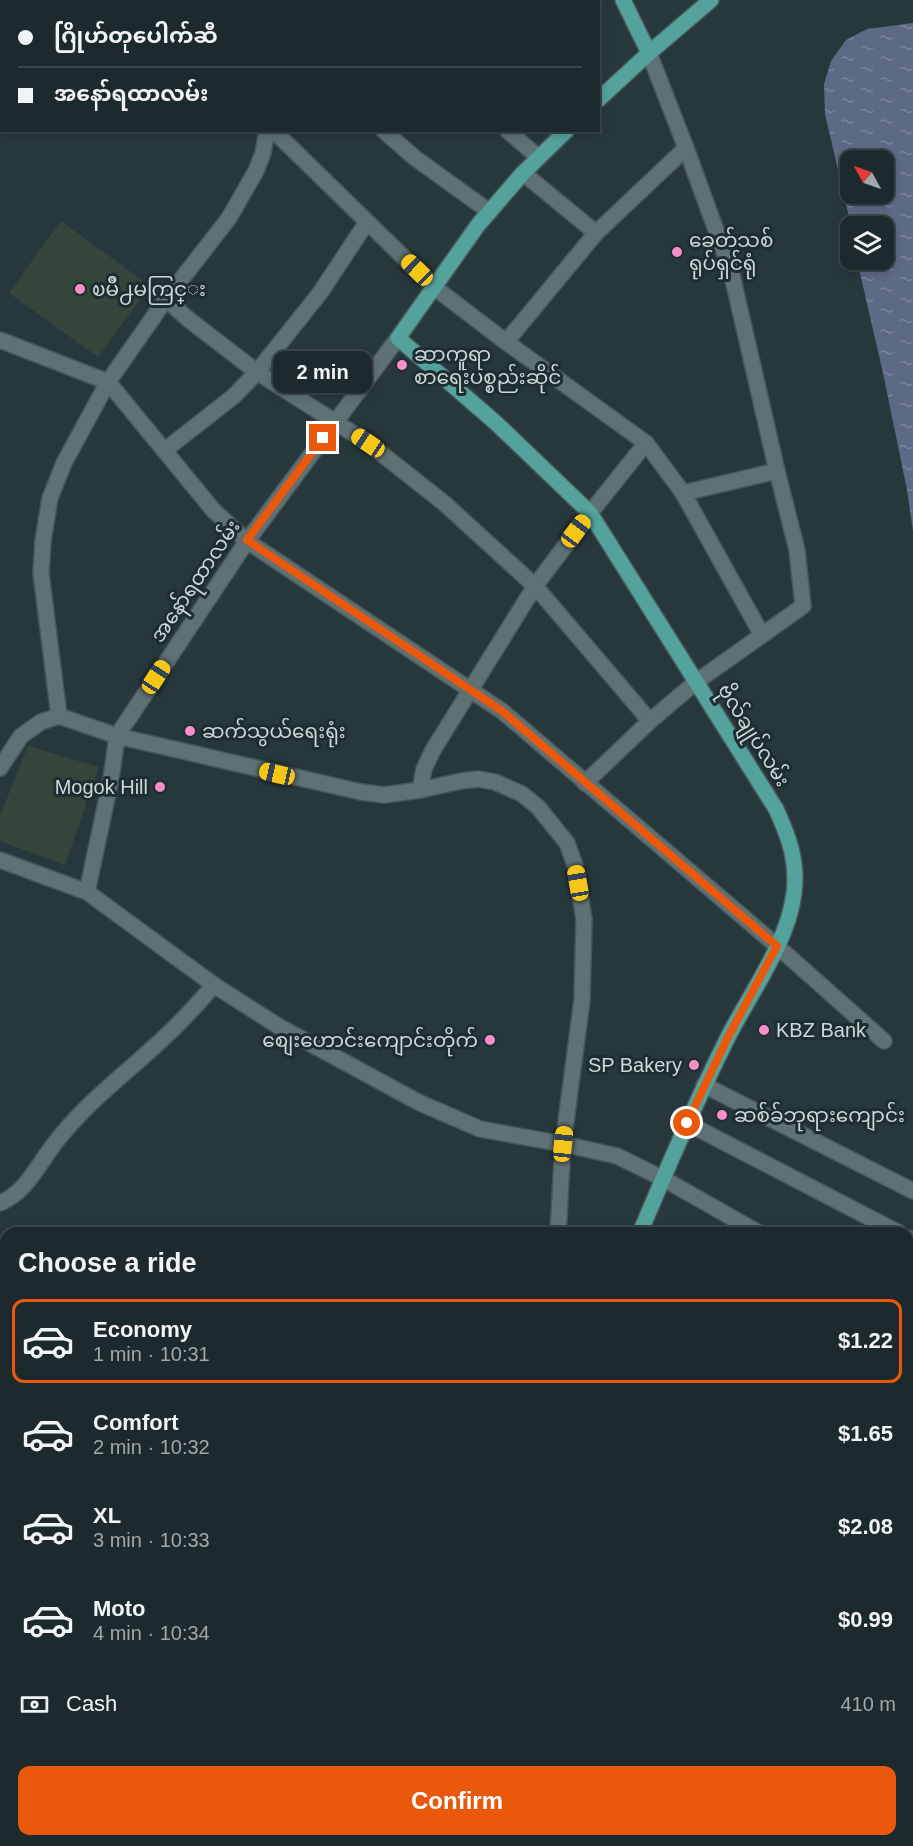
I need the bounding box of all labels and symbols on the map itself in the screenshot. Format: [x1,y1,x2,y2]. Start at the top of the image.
north arrow [840,150,894,204]
place label: ခေတ်သစ် ရုပ်‌ရှင်ရုံ [689,226,773,280]
marker: ခေတ်သစ် ရုပ်‌ရှင်ရုံ [670,245,684,259]
car [398,251,436,289]
place label: ၿမိဳ႕မကြင္း [92,275,206,305]
marker: ၿမိဳ႕မကြင္း [73,282,87,296]
place label: ဆာကူရာ စာရေးပစ္စည်းဆိုင် [414,343,561,394]
callout: 2 min [274,351,372,393]
marker: ဆာကူရာ စာရေးပစ္စည်းဆိုင် [395,358,409,372]
route end [309,424,336,451]
car [348,425,388,461]
car [558,511,594,551]
street label: အ‌နော်‌ရထာလမ်း [144,514,248,649]
car [139,657,173,697]
street label: ဗိုလ်‌ချုပ်‌လမ်း [709,678,797,793]
place label: ဆက်သွယ်ရေးရုံး [202,717,346,748]
marker: ဆက်သွယ်ရေးရုံး [183,724,197,738]
car [257,761,297,787]
place label: Mogok Hill [55,776,148,798]
marker: Mogok Hill [153,780,167,794]
car [566,864,590,902]
place label: KBZ Bank [776,1019,867,1041]
marker: KBZ Bank [757,1023,771,1037]
place label: စျေးဟောင်းကျောင်းတိုက် [262,1026,478,1057]
marker: စျေးဟောင်းကျောင်းတိုက် [483,1033,497,1047]
place label: SP Bakery [588,1054,682,1076]
marker: SP Bakery [687,1058,701,1072]
place label: ဆစ်ခ်ဘုရားကျောင်း [734,1101,905,1132]
marker: ဆစ်ခ်ဘုရားကျောင်း [715,1108,729,1122]
route start [673,1109,700,1136]
car [552,1125,574,1163]

